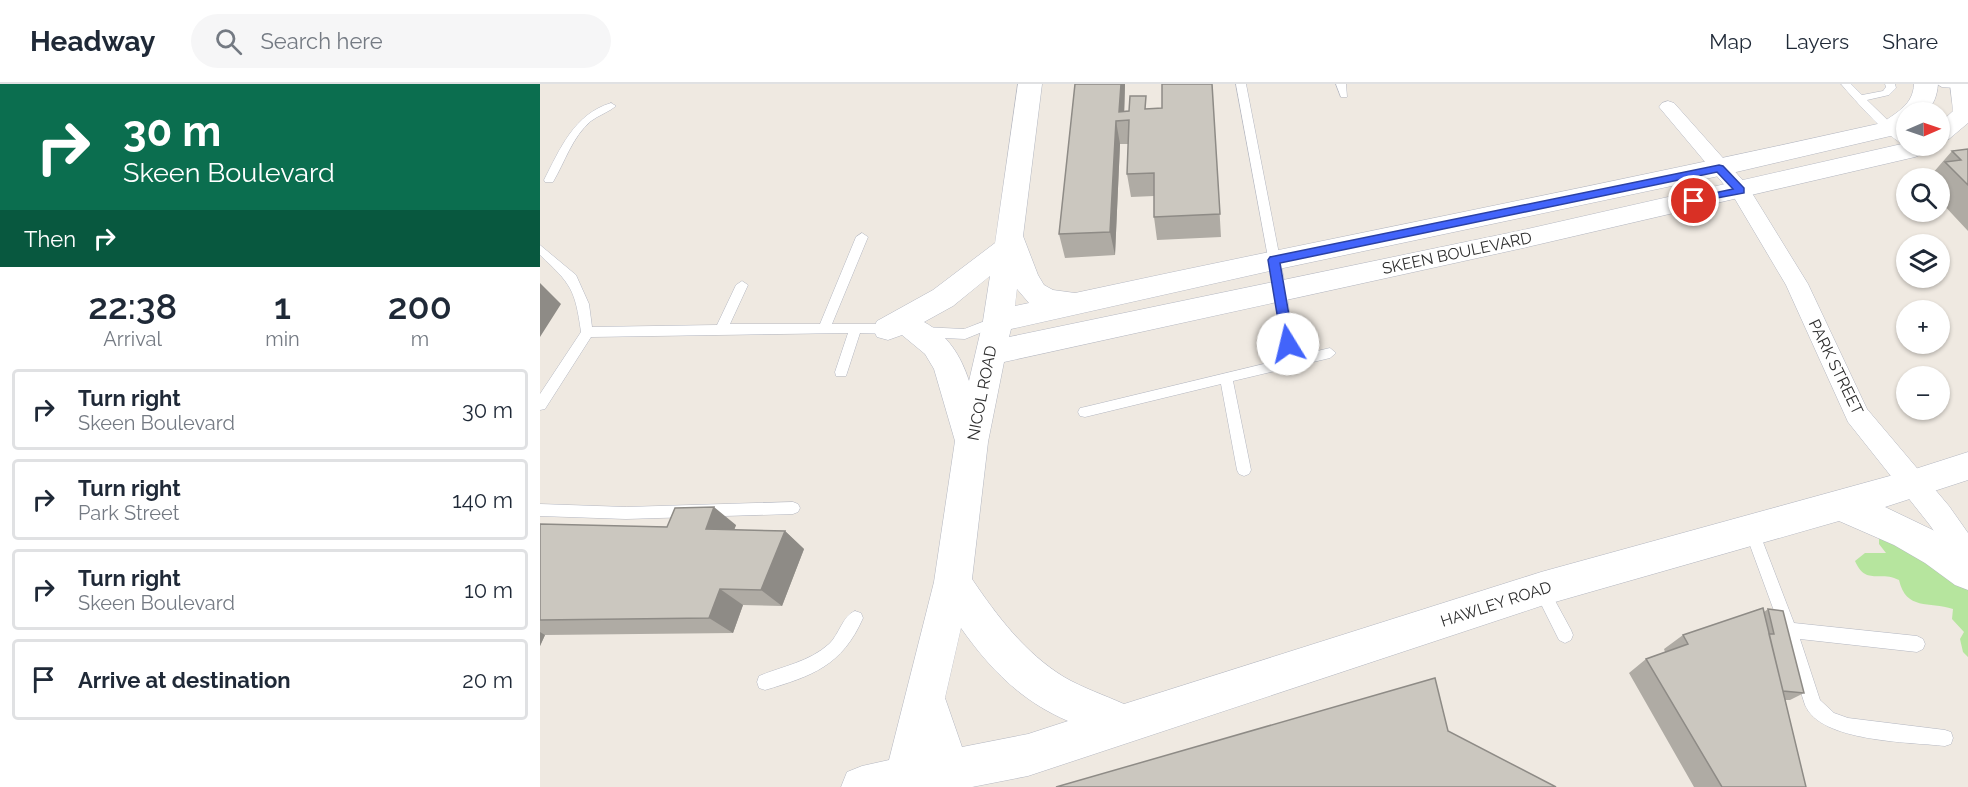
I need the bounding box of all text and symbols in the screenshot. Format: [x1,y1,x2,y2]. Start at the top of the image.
search box [191,14,611,68]
text: Headway [30,25,155,58]
icon: search [212,25,245,58]
text: Search here [260,28,383,54]
text: Map [1709,29,1752,54]
text: Layers [1785,29,1849,54]
text: Share [1882,29,1938,54]
north arrow [1896,102,1950,156]
map controls [1896,102,1950,420]
text: 30 m [123,107,221,156]
icon: right [24,108,102,186]
text: Skeen Boulevard [123,157,335,188]
button: search [1896,168,1950,222]
pin [1668,175,1719,226]
icon: arrive [1677,184,1710,217]
icon: right [88,222,121,255]
text: Then [24,226,76,252]
street label: SKEEN BOULEVARD [1381,228,1533,278]
button: layers [1896,234,1950,288]
text: 22:38 [88,285,177,327]
text: 1 [274,285,291,327]
text: 200 [388,285,452,327]
button: + [1896,300,1950,354]
position arrow [1256,312,1320,376]
street label: PARK STREET [1805,316,1867,418]
text: Arrival [103,327,162,351]
text: min [265,327,300,351]
text: m [411,327,429,351]
street label: NICOL ROAD [963,344,1001,442]
button: − [1896,366,1950,420]
text: Turn right [78,385,181,411]
icon: right [27,393,60,426]
text: 30 m [462,397,513,423]
text: Skeen Boulevard [78,411,235,435]
text: Turn right [78,475,181,501]
icon: right [27,483,60,516]
text: 140 m [452,487,513,513]
text: Park Street [78,501,179,525]
text: Turn right [78,565,181,591]
icon: right [27,573,60,606]
text: 10 m [464,577,513,603]
street label: HAWLEY ROAD [1438,577,1554,631]
text: Skeen Boulevard [78,591,235,615]
icon: arrive [27,663,60,696]
text: Arrive at destination [78,667,291,693]
text: 20 m [462,667,513,693]

